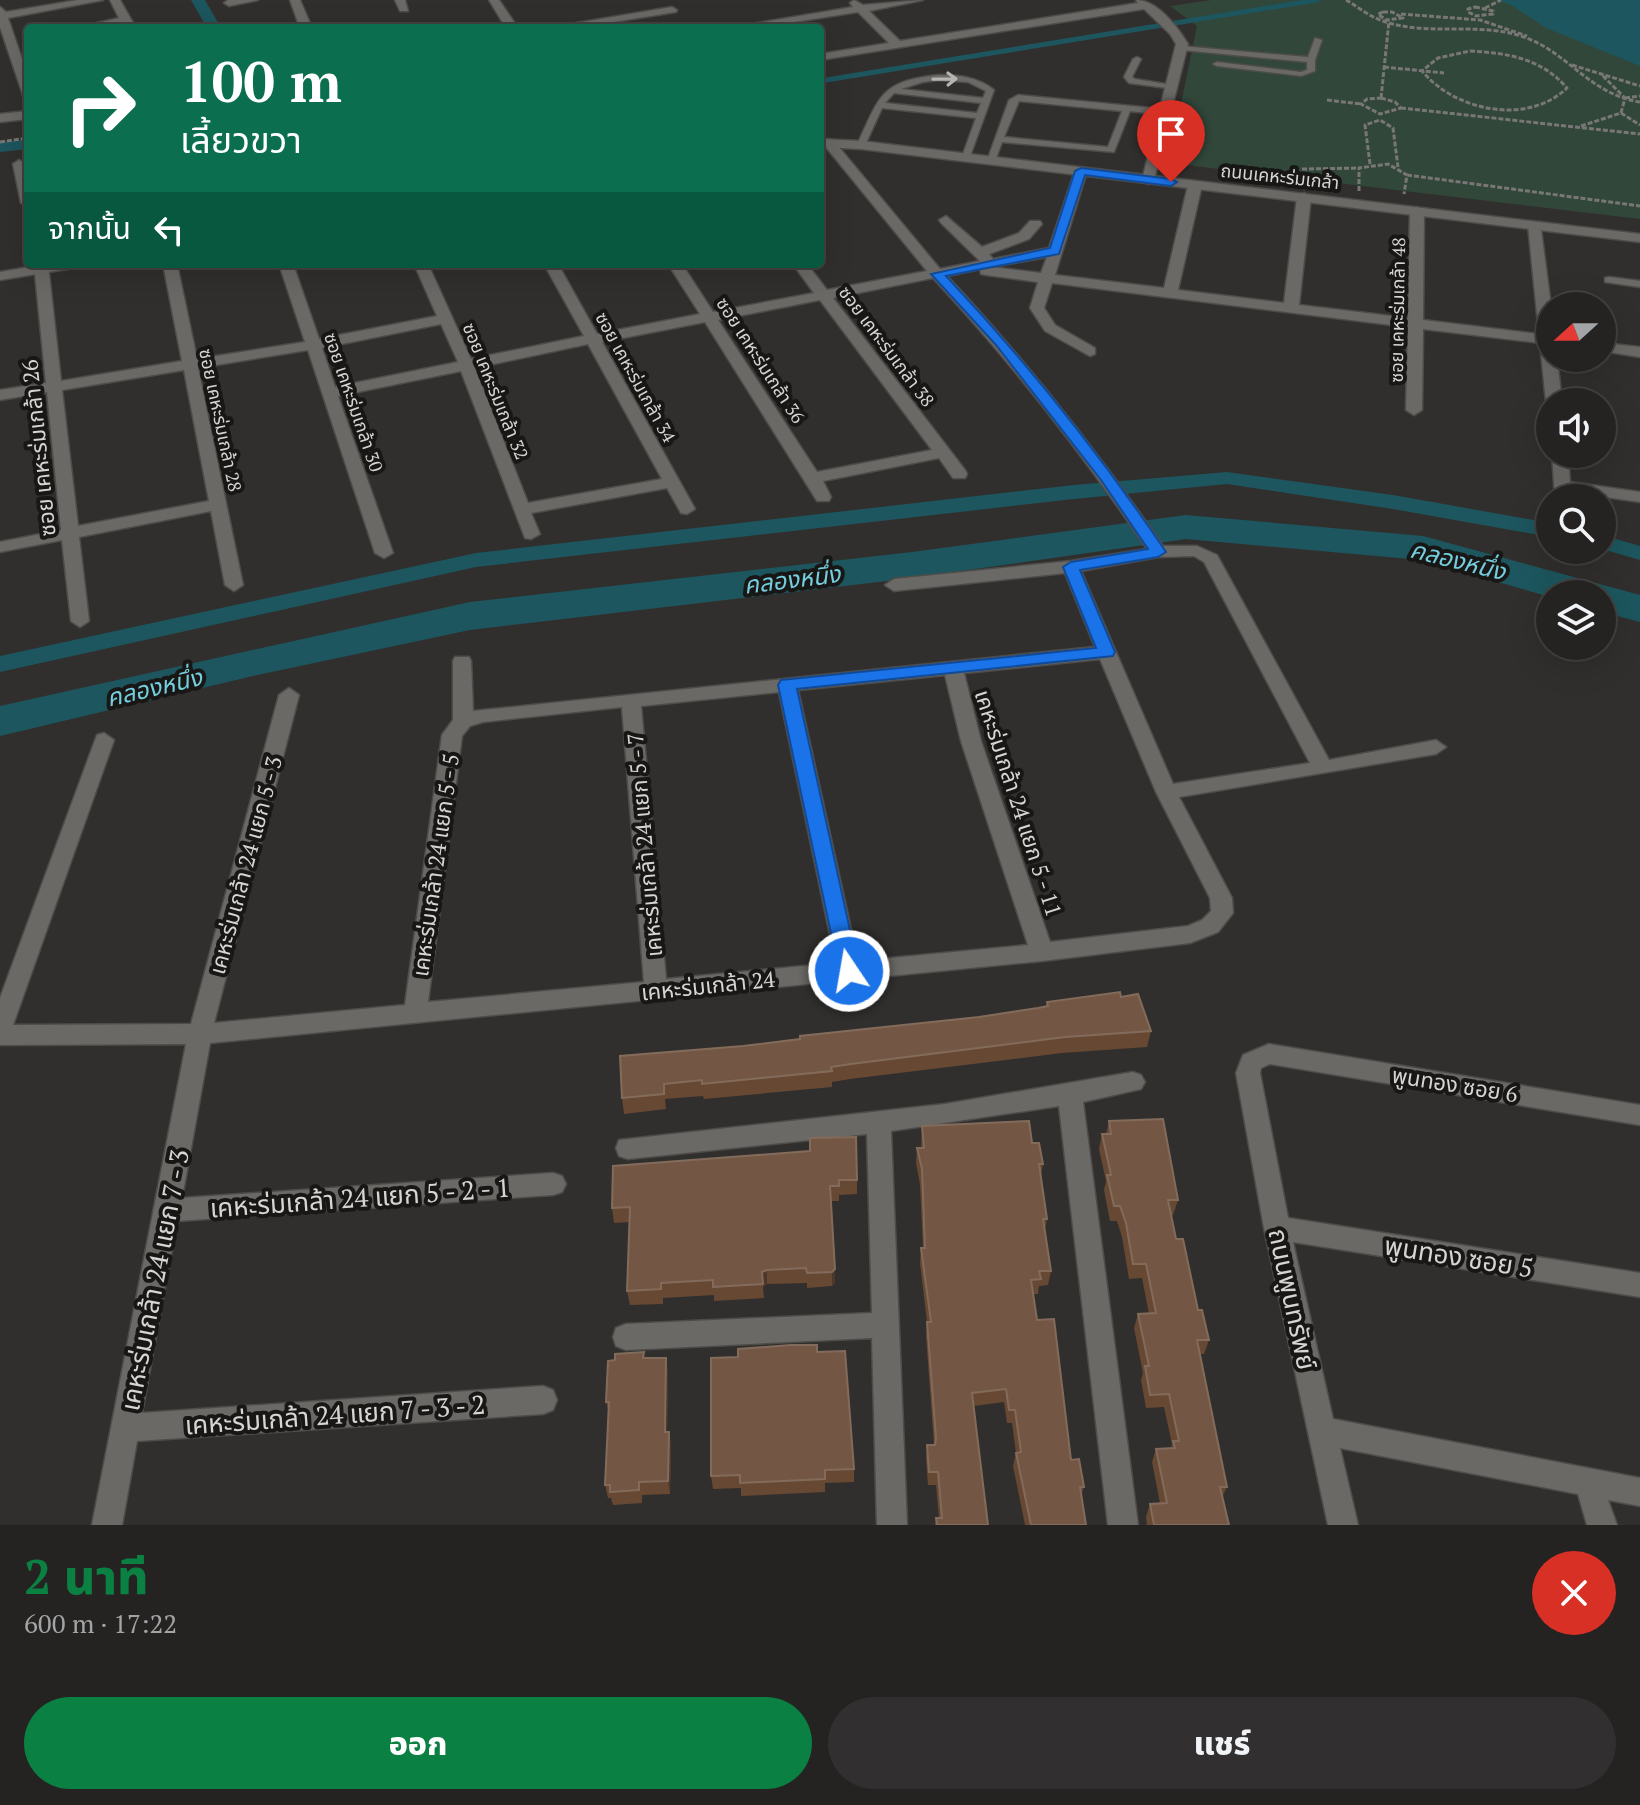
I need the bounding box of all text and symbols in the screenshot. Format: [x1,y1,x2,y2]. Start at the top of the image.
text: 100 m [180,44,342,118]
icon: right [48,56,152,160]
one-way arrow [931,71,958,87]
pin [1137,100,1205,182]
icon: arrive [1149,112,1193,156]
text: เลี้ยวขวา [180,116,302,163]
street label: ถนนเคหะร่มเกล้า [1219,158,1341,194]
text: จากนั้น [48,208,131,248]
icon: left [147,208,191,252]
street label: ซอย เคหะร่มเกล้า 48 [1384,237,1410,383]
street label: ซอย เคหะร่มเกล้า 38 [834,281,940,411]
north arrow [1536,292,1616,372]
map controls [1536,292,1616,660]
street label: ซอย เคหะร่มเกล้า 36 [711,293,811,428]
street label: ซอย เคหะร่มเกล้า 34 [590,308,682,447]
street label: ซอย เคหะร่มเกล้า 32 [458,319,534,463]
street label: ซอย เคหะร่มเกล้า 30 [319,329,389,475]
street label: ซอย เคหะร่มเกล้า 28 [194,346,248,494]
street label: ซอย เคหะร่มเกล้า 26 [14,358,62,538]
button: sound [1536,388,1616,468]
button: search [1536,484,1616,564]
water label: คลองหนึ่ง [1407,533,1510,588]
water label: คลองหนึ่ง [742,557,843,601]
button: layers [1536,580,1616,660]
water label: คลองหนึ่ง [103,660,206,713]
street label: เคหะร่มเกล้า 24 แยก 5 - 11 [969,686,1069,920]
street label: เคหะร่มเกล้า 24 แยก 5 - 7 [620,732,668,958]
street label: เคหะร่มเกล้า 24 แยก 5 - 5 [405,752,465,978]
street label: เคหะร่มเกล้า 24 แยก 5 - 3 [202,753,288,977]
position arrow [807,929,891,1013]
street label: เคหะร่มเกล้า 24 [640,964,777,1006]
street label: พูนทอง ซอย 6 [1390,1060,1520,1108]
street label: เคหะร่มเกล้า 24 แยก 7 - 3 [112,1146,196,1414]
street label: เคหะร่มเกล้า 24 แยก 5 - 2 - 1 [209,1170,511,1224]
street label: ถนนพูนทรัพย์ [1261,1225,1325,1373]
street label: พูนทอง ซอย 5 [1382,1227,1536,1285]
street label: เคหะร่มเกล้า 24 แยก 7 - 3 - 2 [184,1387,486,1441]
text: 2 นาที [24,1544,148,1608]
button: close [1532,1551,1616,1635]
text: 600 m · 17:22 [24,1606,177,1640]
button: ออก [24,1697,812,1789]
button: แชร์ [828,1697,1616,1789]

